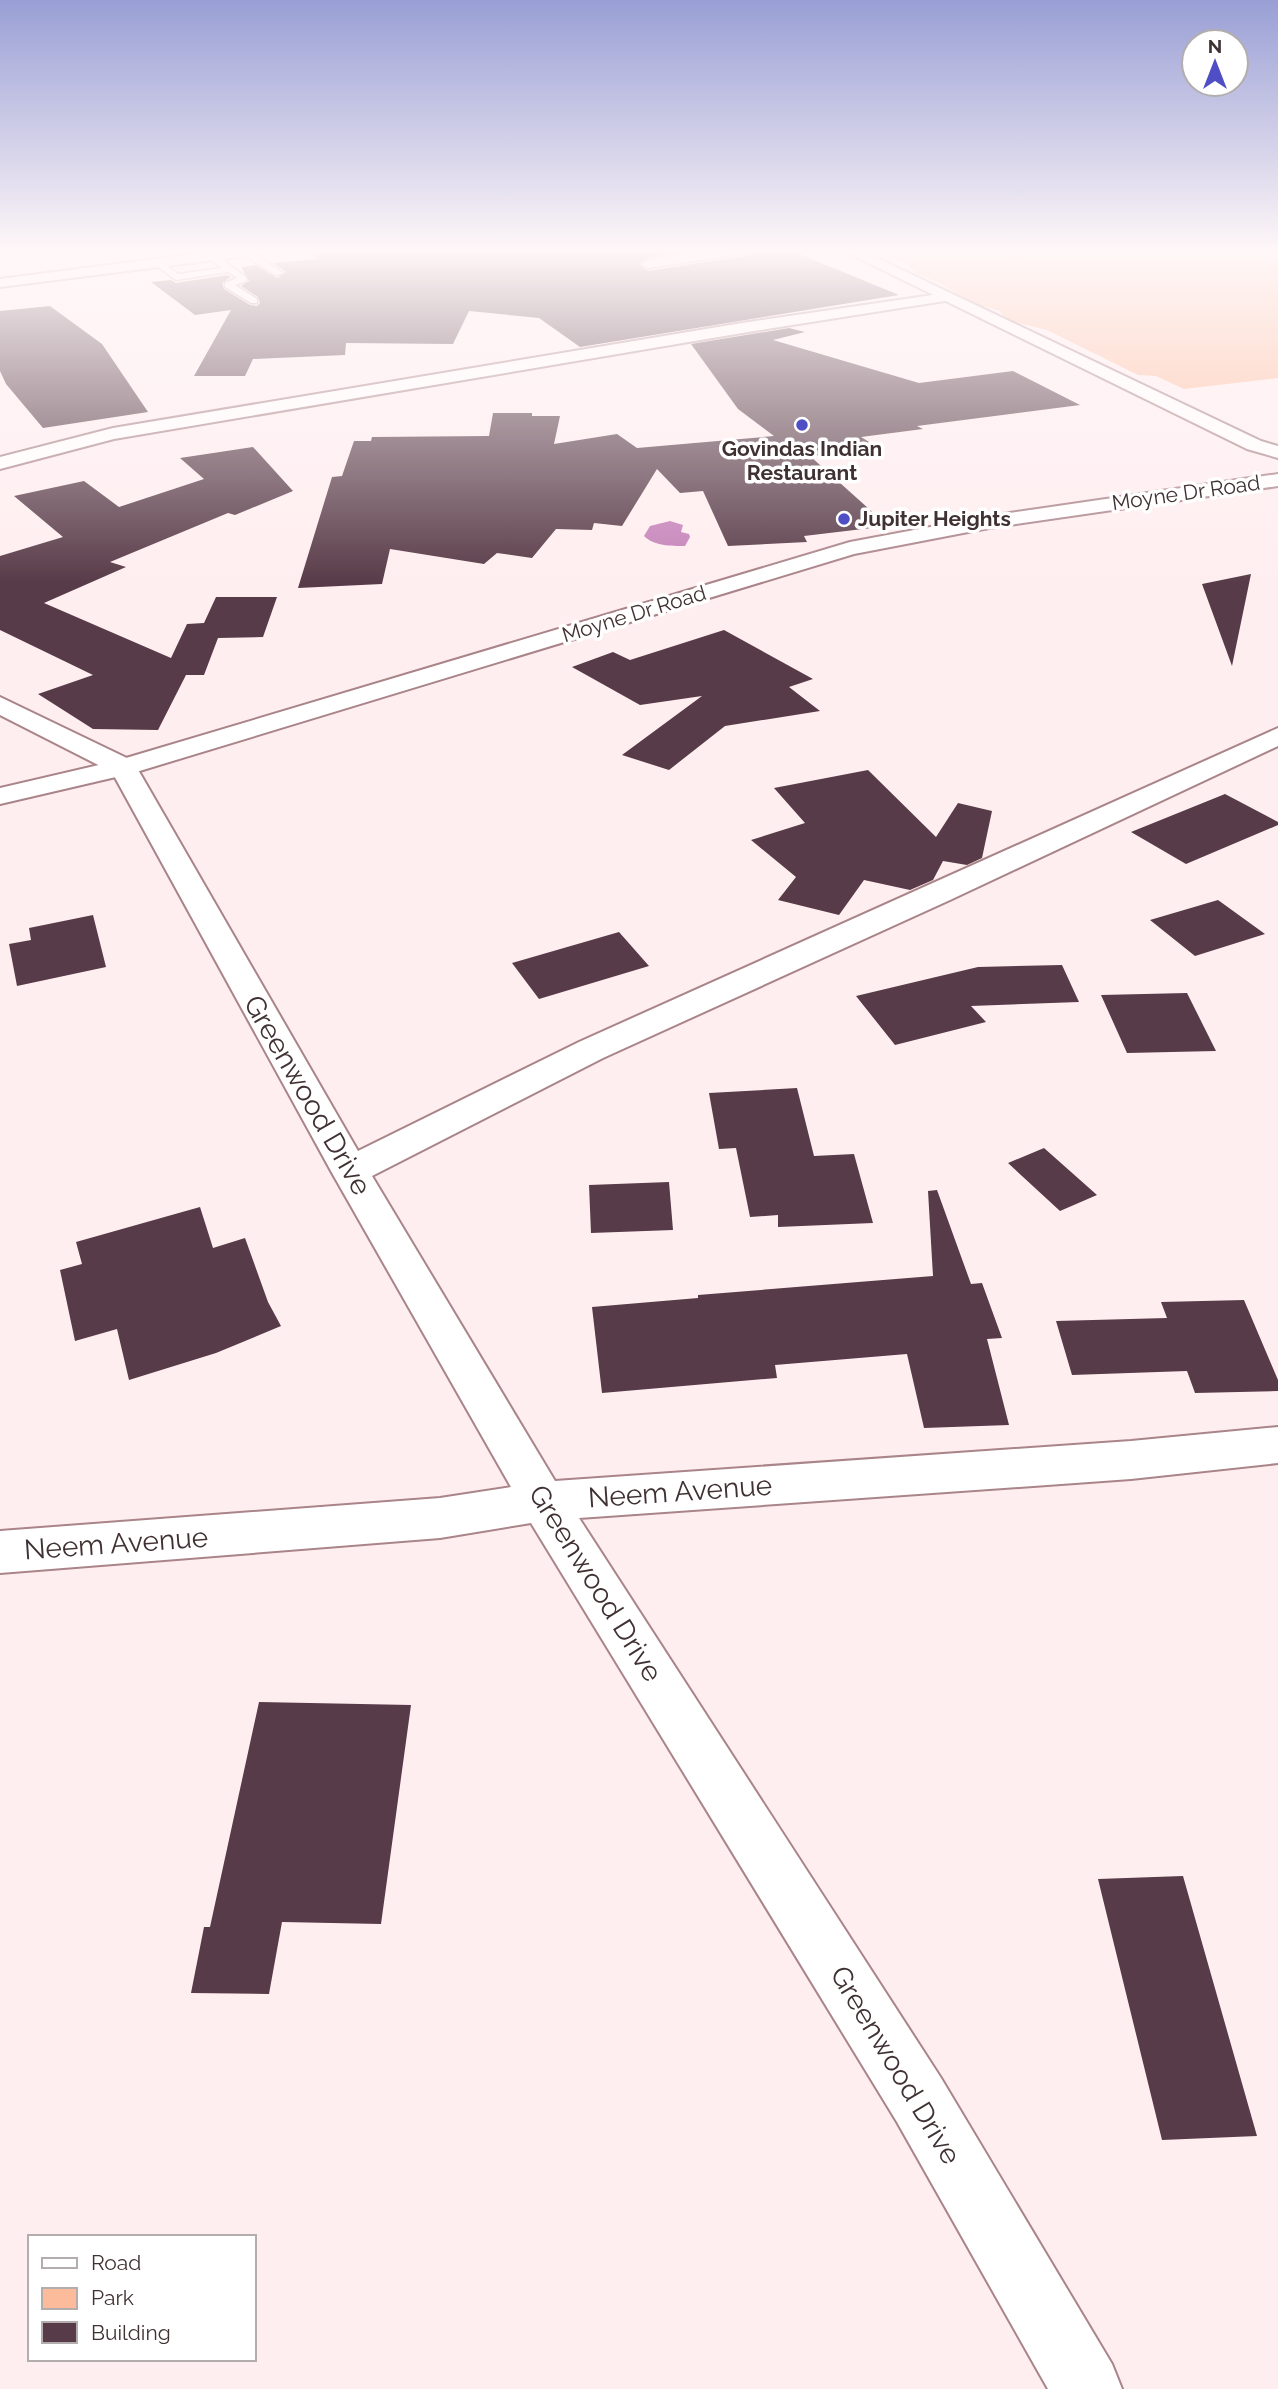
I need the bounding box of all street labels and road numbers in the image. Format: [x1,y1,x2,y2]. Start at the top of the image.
street label: Moyne Dr Road [1110,470,1262,515]
street label: Moyne Dr Road [559,580,709,647]
street label: Greenwood Drive [237,989,378,1201]
street label: Neem Avenue [587,1469,773,1514]
street label: Greenwood Drive [522,1479,669,1688]
street label: Neem Avenue [23,1521,209,1566]
street label: Greenwood Drive [823,1960,968,2170]

